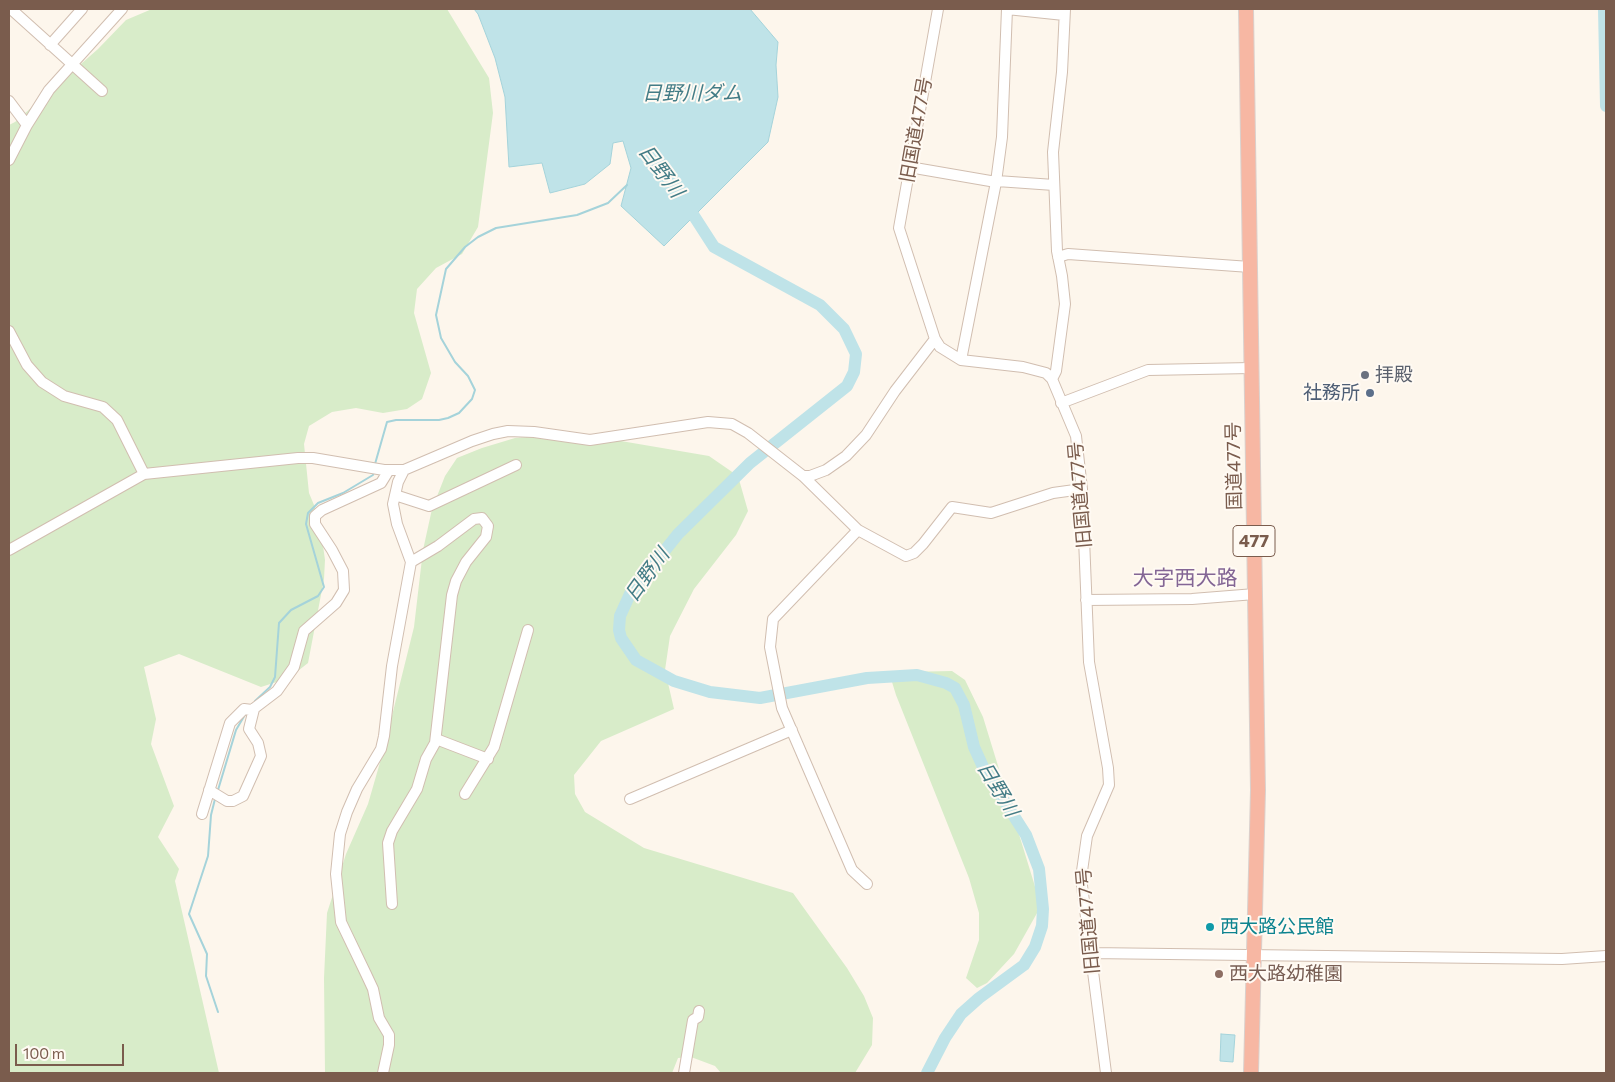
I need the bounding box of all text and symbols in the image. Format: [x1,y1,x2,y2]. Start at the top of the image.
street label: 旧国道477号 [895,75,937,185]
water label: 日野川ダム [642,81,742,105]
water label: 日野川 [633,140,689,202]
place label: 拝殿 [1375,364,1413,386]
marker: 拝殿 [1359,369,1371,381]
place label: 社務所 [1303,382,1360,404]
marker: 社務所 [1364,387,1376,399]
street label: 国道477号 [1222,422,1246,510]
street label: 旧国道477号 [1064,441,1096,549]
road number: 477 [1233,526,1275,556]
water label: 日野川 [620,544,674,606]
district label: 大字西大路 [1133,565,1237,591]
water label: 日野川 [972,757,1024,821]
street label: 旧国道477号 [1072,867,1104,975]
place label: 西大路公民館 [1220,916,1334,938]
marker: 西大路公民館 [1204,921,1216,933]
place label: 西大路幼稚園 [1229,963,1343,985]
marker: 西大路幼稚園 [1213,968,1225,980]
scale bar [18,1034,126,1066]
text: 100 m [23,1044,65,1062]

